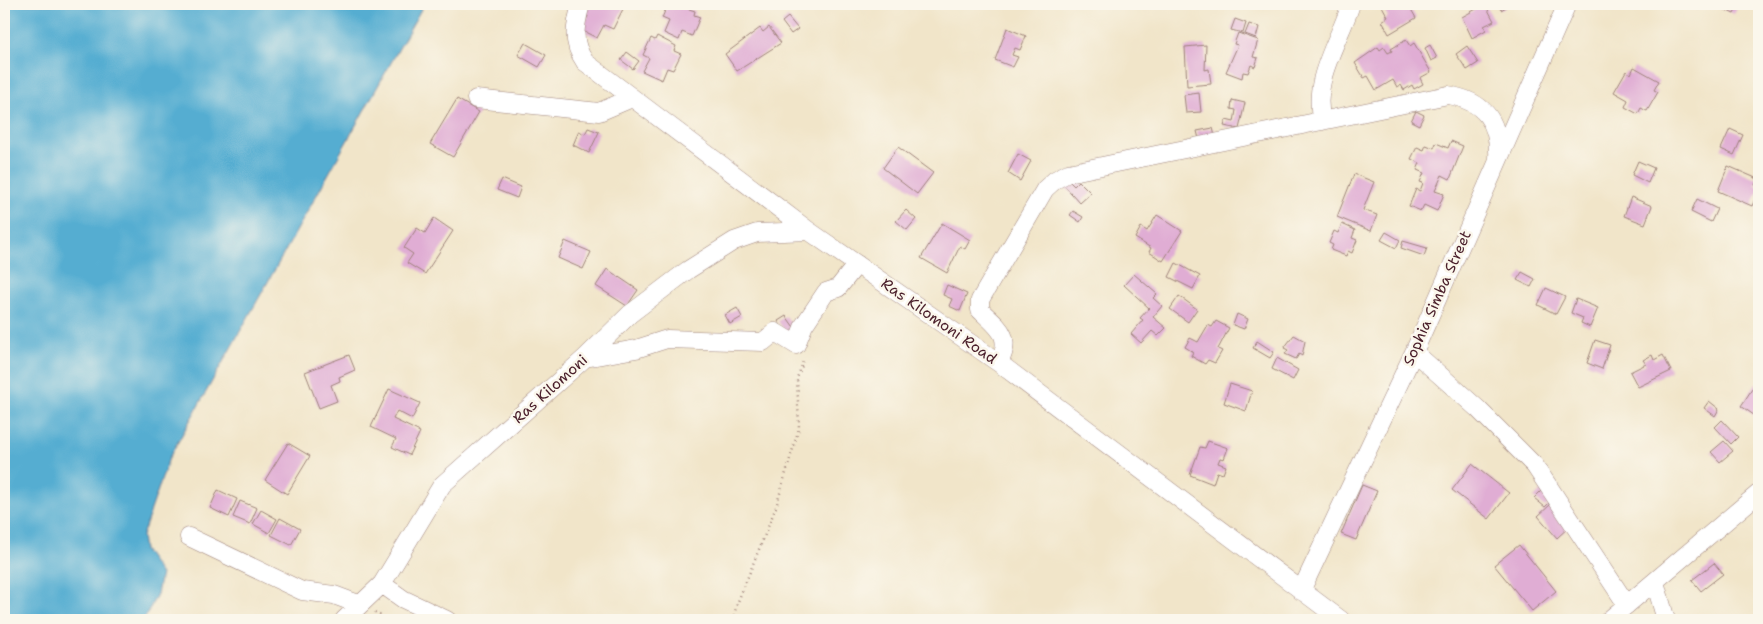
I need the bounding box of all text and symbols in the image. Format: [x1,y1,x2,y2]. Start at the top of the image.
street label: Sophia Simba Street [1398,227,1476,369]
street label: Ras Kilomoni Road [877,274,1001,369]
street label: Ras Kilomoni [508,350,592,428]

